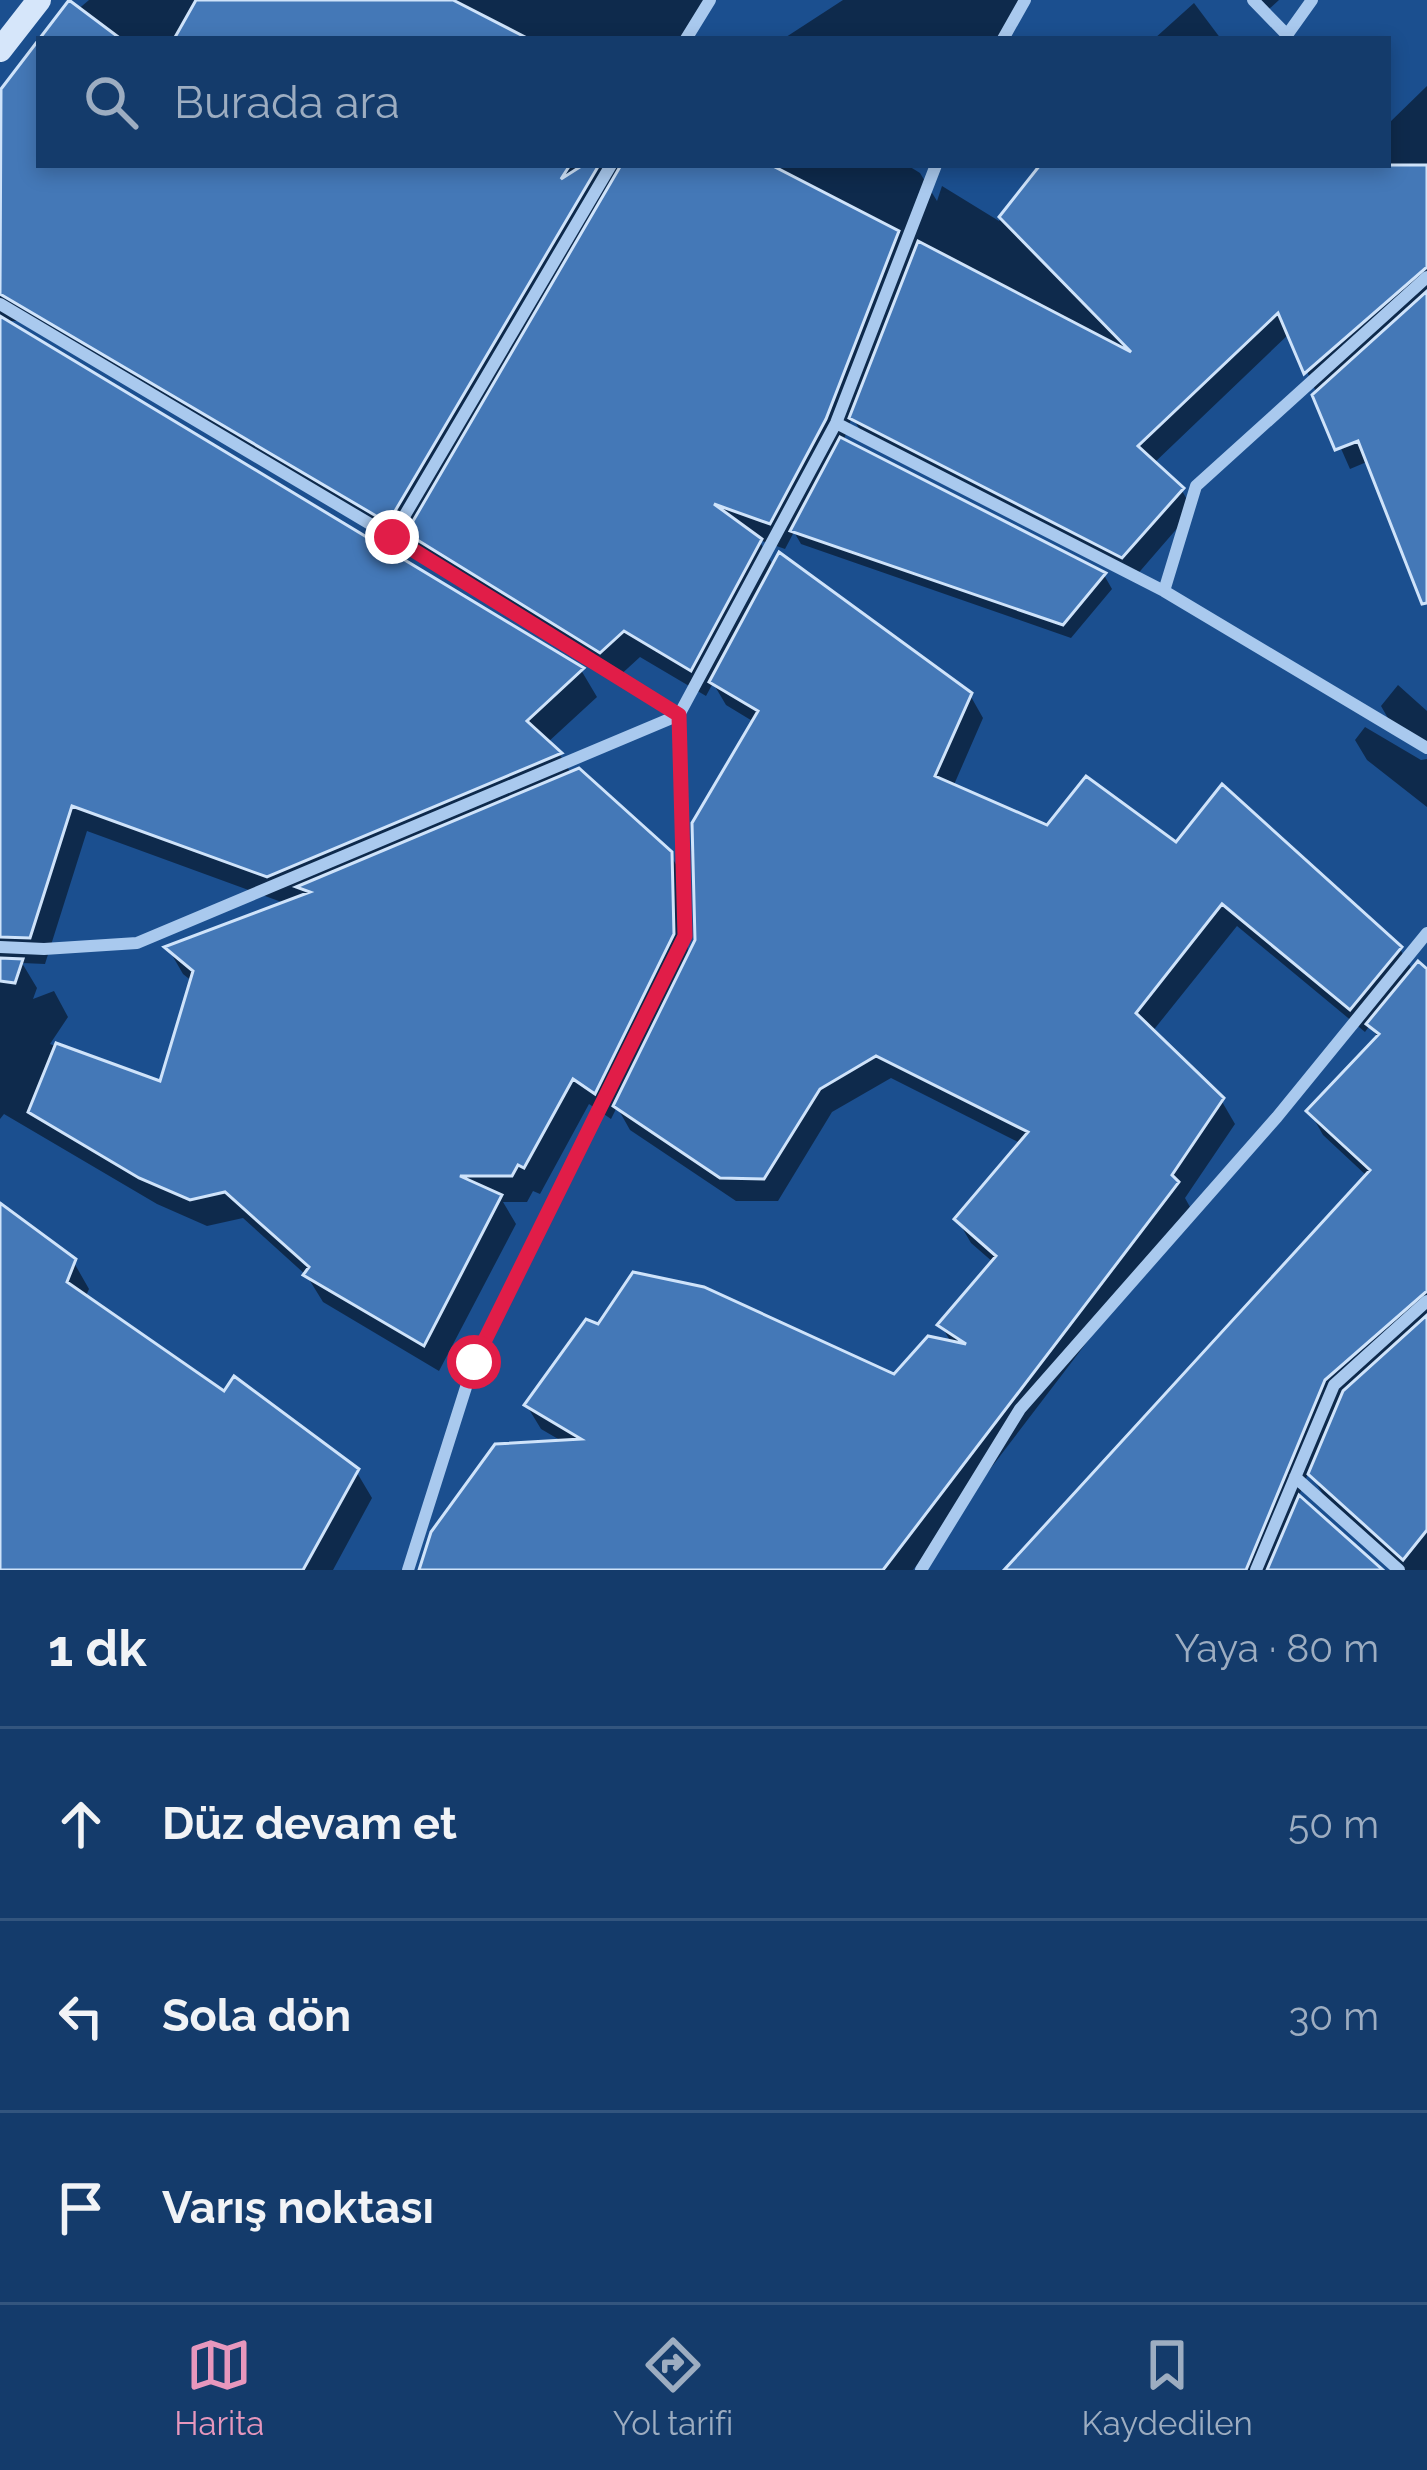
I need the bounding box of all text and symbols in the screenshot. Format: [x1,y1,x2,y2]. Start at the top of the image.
search box [36,36,1391,168]
icon: search [78,69,144,135]
text: Burada ara [174,76,400,129]
route end [365,510,419,564]
route start [447,1335,501,1389]
text: 1 dk [48,1618,147,1678]
text: Yaya · 80 m [1175,1625,1379,1671]
icon: ahead [48,1791,114,1857]
text: Düz devam et [162,1797,457,1850]
text: 50 m [1288,1801,1379,1847]
icon: left [48,1983,114,2049]
text: Sola dön [162,1989,351,2042]
text: 30 m [1289,1993,1379,2039]
icon: arrive [48,2175,114,2241]
text: Varış noktası [162,2181,434,2234]
tab: Harita [174,2332,264,2443]
tab: Yol tarifi [613,2332,733,2443]
tab: Kaydedilen [1082,2332,1253,2443]

